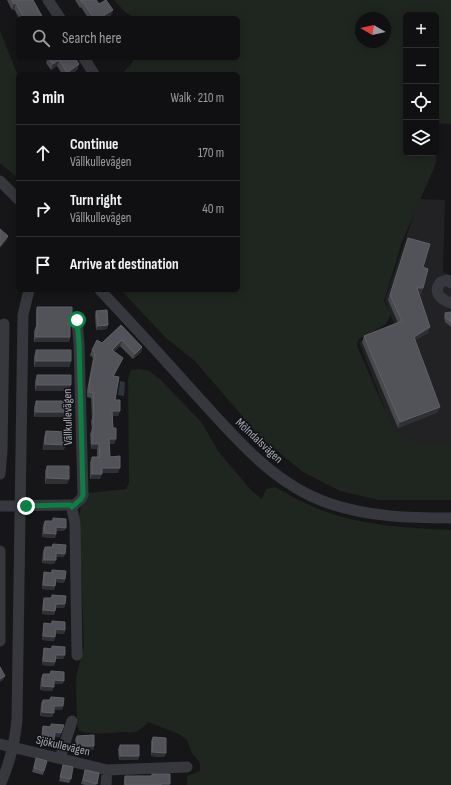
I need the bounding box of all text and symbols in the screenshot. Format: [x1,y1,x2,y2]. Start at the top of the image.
north arrow [355,12,391,48]
map controls [403,12,439,156]
button: + [403,12,439,48]
search box [16,16,240,60]
icon: search [30,27,52,49]
text: Search here [62,29,122,48]
button: − [403,48,439,84]
button: locate [403,84,439,120]
text: 3 min [32,88,65,108]
text: Walk · 210 m [171,90,224,106]
button: layers [403,120,439,156]
text: Continue [70,135,119,154]
icon: ahead [32,142,54,164]
text: 170 m [198,145,224,161]
text: Vällkullevägen [70,154,131,170]
text: Turn right [70,191,122,210]
icon: right [32,198,54,220]
text: 40 m [202,201,224,217]
text: Vällkullevägen [70,210,131,226]
icon: arrive [32,254,54,276]
text: Arrive at destination [70,255,179,274]
route start [68,311,86,329]
street label: Vällkullevägen [60,389,76,445]
street label: Mölndalsvägen [232,415,286,467]
route end [17,497,35,515]
street label: Sjökullevägen [35,733,91,759]

